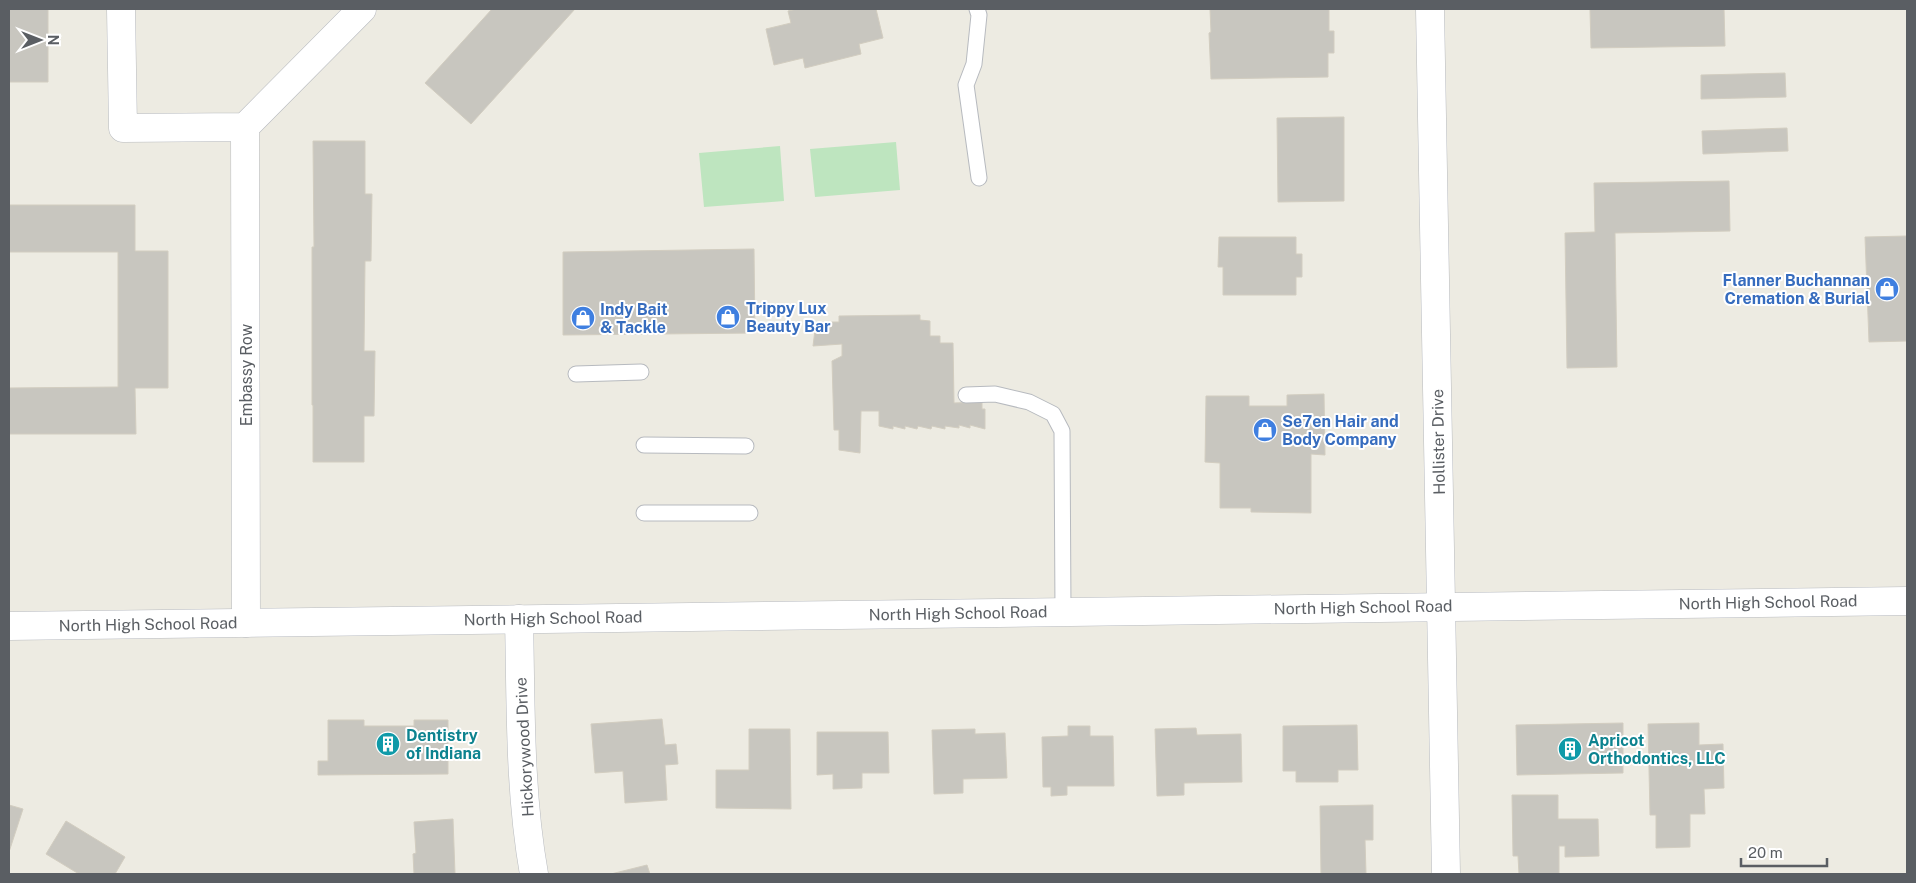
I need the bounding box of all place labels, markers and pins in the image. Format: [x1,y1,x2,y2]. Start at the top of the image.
place label: Flanner Buchannan Cremation & Burial [1722,271,1870,308]
shop icon: Flanner Buchannan Cremation & Burial [1874,276,1900,302]
place label: Trippy Lux Beauty Bar [746,299,831,336]
place label: Indy Bait & Tackle [600,300,668,337]
shop icon: Trippy Lux Beauty Bar [715,304,741,330]
shop icon: Indy Bait & Tackle [570,305,596,331]
place label: Se7en Hair and Body Company [1282,412,1399,449]
shop icon: Se7en Hair and Body Company [1252,417,1278,443]
place label: Dentistry of Indiana [406,726,481,763]
building icon: Dentistry of Indiana [375,731,401,757]
place label: Apricot Orthodontics, LLC [1588,731,1726,768]
building icon: Apricot Orthodontics, LLC [1557,736,1583,762]

